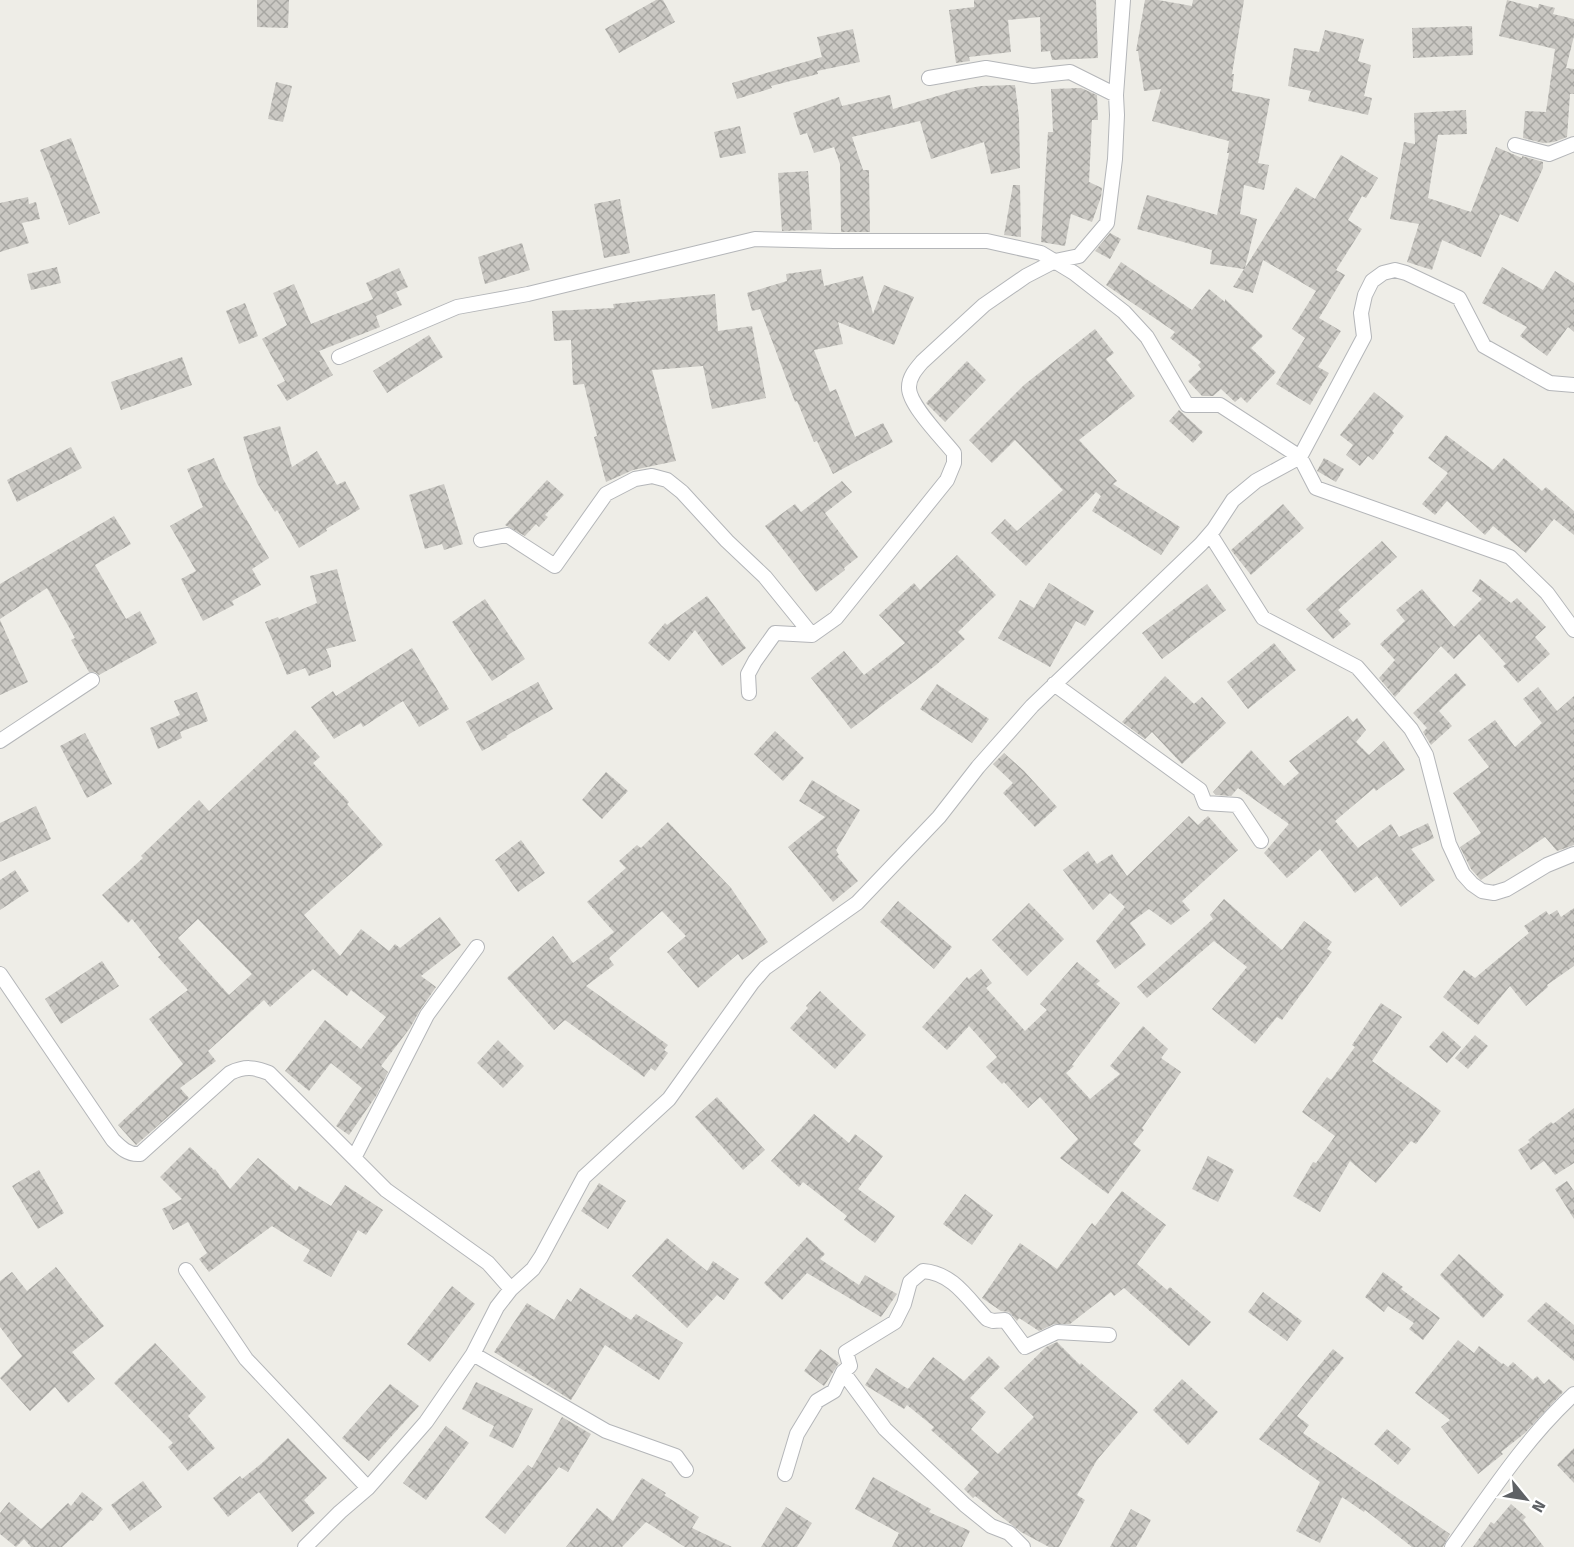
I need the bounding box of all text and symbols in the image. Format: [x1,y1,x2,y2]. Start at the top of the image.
north arrow [1496,1469,1556,1529]
text: N [1528,1497,1549,1516]

